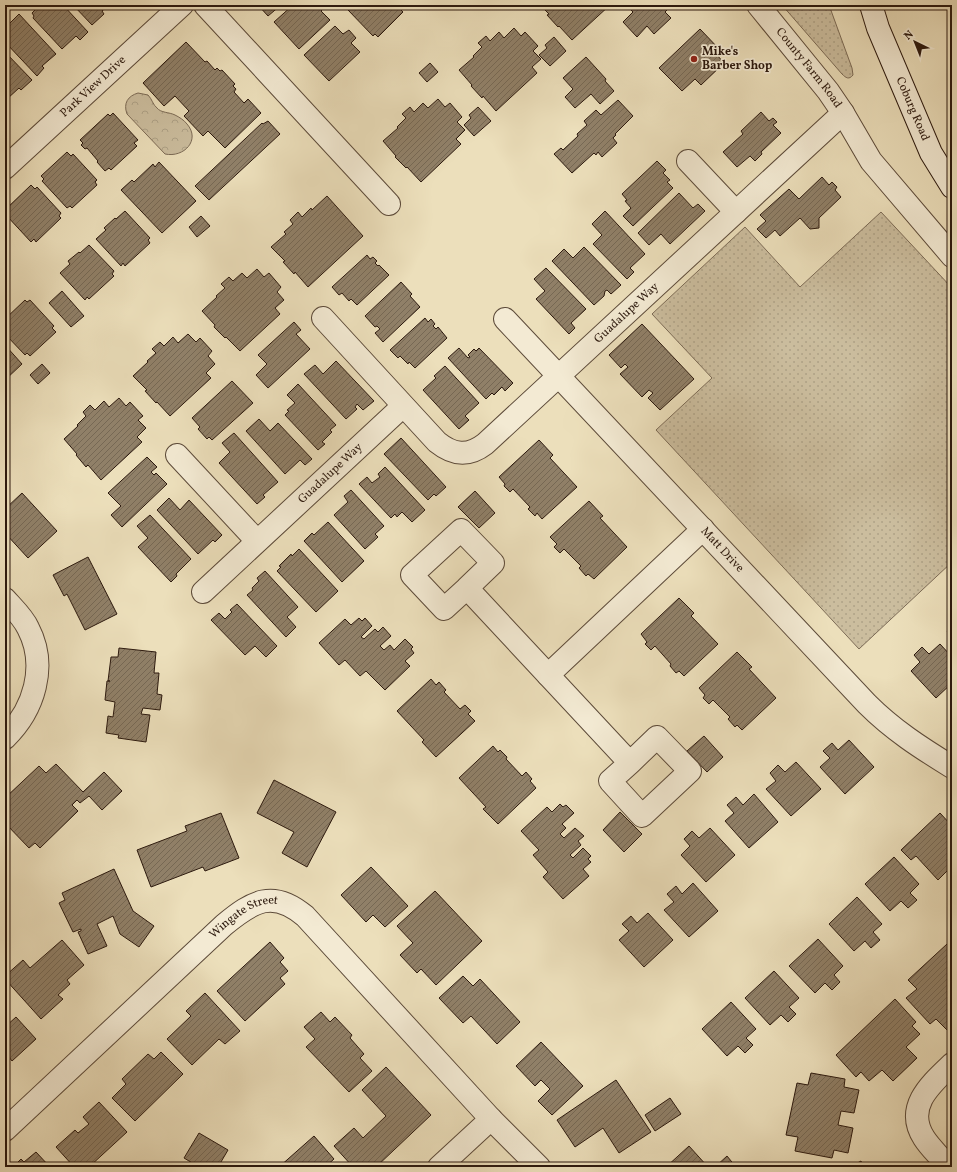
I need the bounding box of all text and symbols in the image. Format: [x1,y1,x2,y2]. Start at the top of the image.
north arrow [895,22,935,62]
street label: County Farm Road [772,25,846,112]
text: N [901,28,917,44]
place label: Mike's Barber Shop [702,44,773,74]
street label: Park View Drive [57,52,130,121]
marker: Mike's Barber Shop [689,54,699,64]
street label: Coburg Road [892,74,933,144]
street label: Guadalupe Way [591,279,663,347]
street label: Guadalupe Way [295,439,366,508]
street label: Matt Drive [697,524,748,576]
street label: Wingate Street [206,893,279,942]

